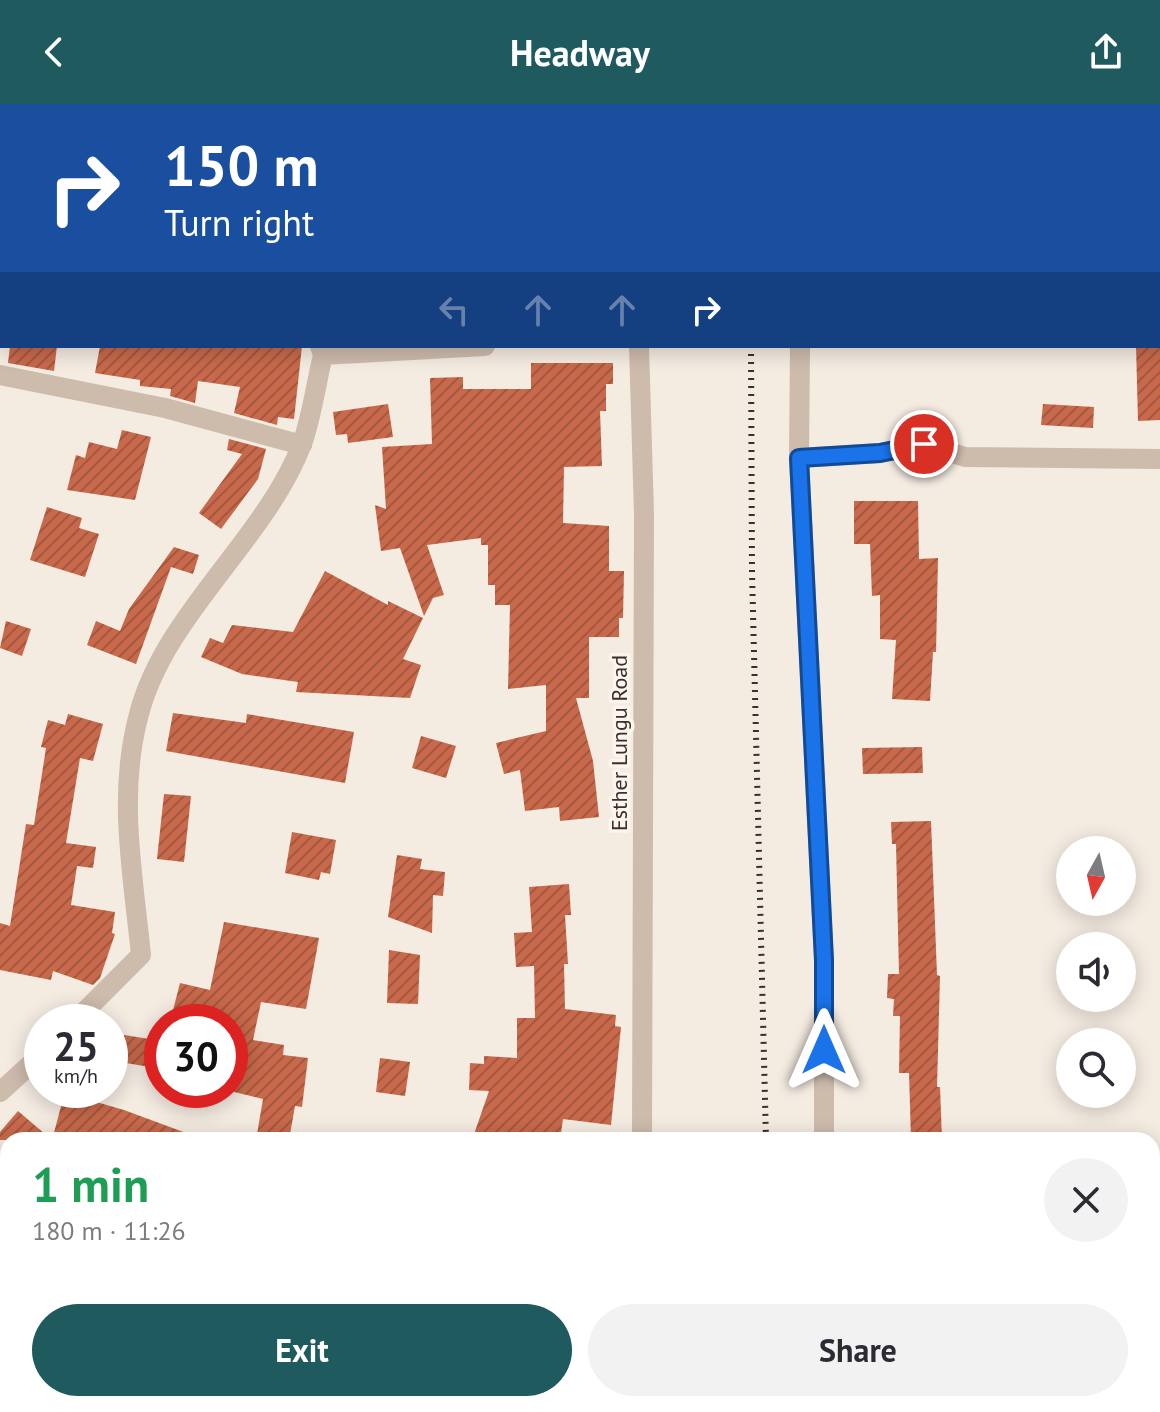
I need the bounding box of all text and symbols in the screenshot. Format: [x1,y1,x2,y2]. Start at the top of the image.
text: Headway [510,29,650,76]
icon: back [32,30,76,74]
icon: share [1084,30,1128,74]
text: 150 m [164,129,319,201]
icon: right [32,136,136,240]
text: Turn right [164,199,314,246]
icon: left [432,288,476,332]
icon: ahead [516,288,560,332]
icon: ahead [600,288,644,332]
icon: right [684,288,728,332]
pin [890,410,958,478]
icon: arrive [902,422,946,466]
street label: Esther Lungu Road [605,655,633,831]
north arrow [1056,836,1136,916]
map controls [1056,836,1136,1108]
button: sound [1056,932,1136,1012]
speed limit sign: 30 [144,1004,248,1108]
position arrow [782,1008,866,1092]
text: 25 [53,1020,99,1072]
button: search [1056,1028,1136,1108]
text: km/h [54,1063,98,1089]
text: 1 min [32,1153,149,1215]
button: close [1044,1158,1128,1242]
text: 180 m · 11:26 [32,1214,186,1247]
button: Exit [32,1304,572,1396]
button: Share [588,1304,1128,1396]

